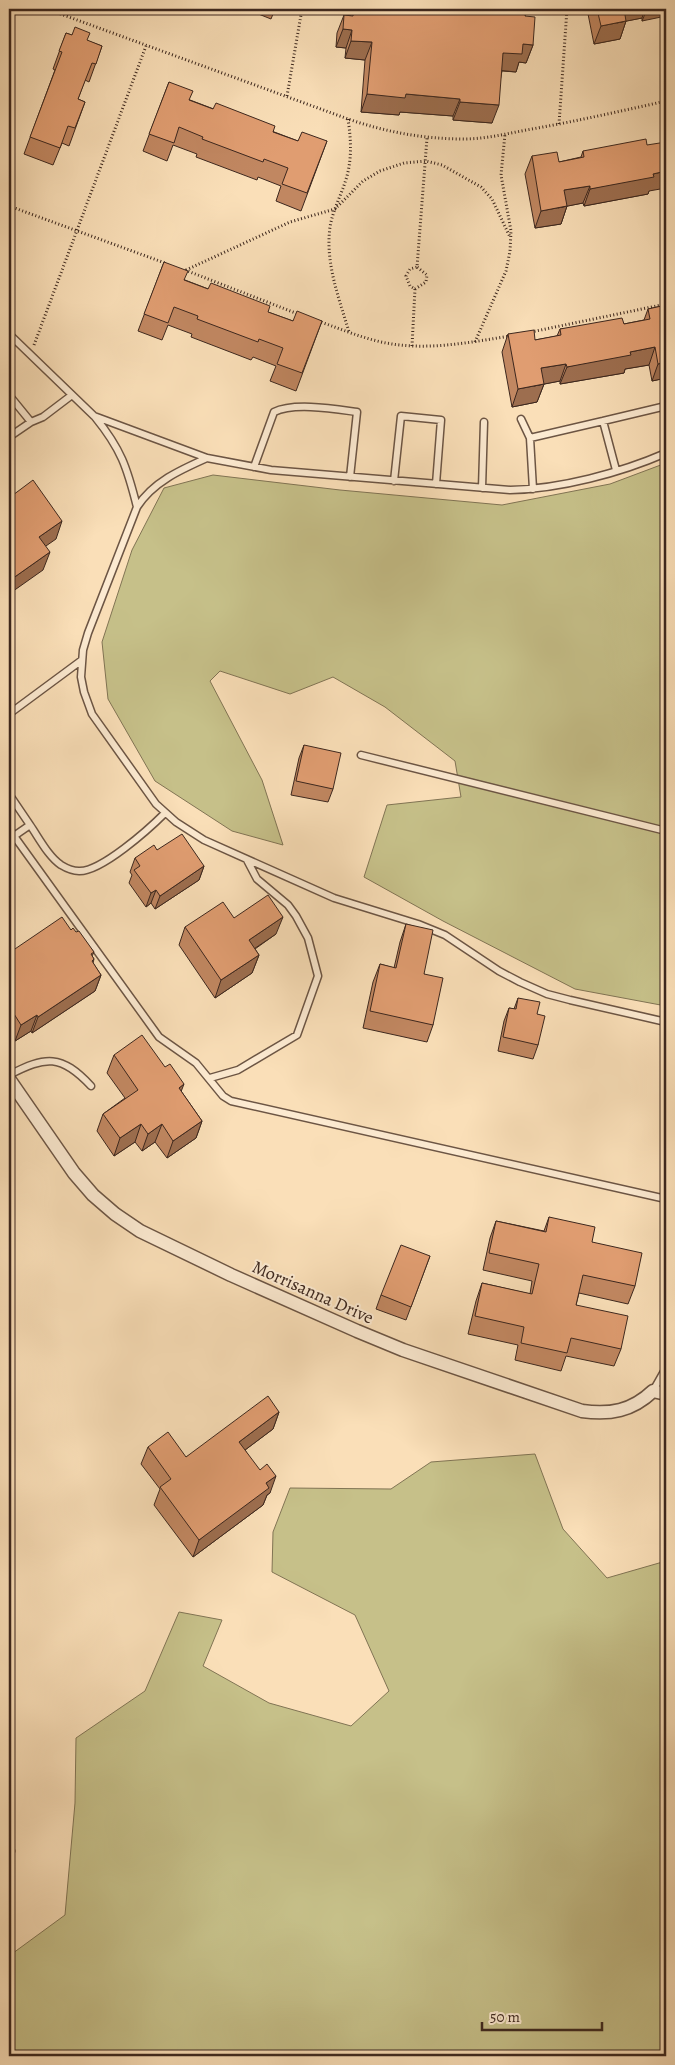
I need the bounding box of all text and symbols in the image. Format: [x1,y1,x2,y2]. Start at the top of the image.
street label: Morrisanna Drive [249,1255,377,1329]
scale bar [482,2000,602,2032]
text: 50 m [490,2007,520,2027]

